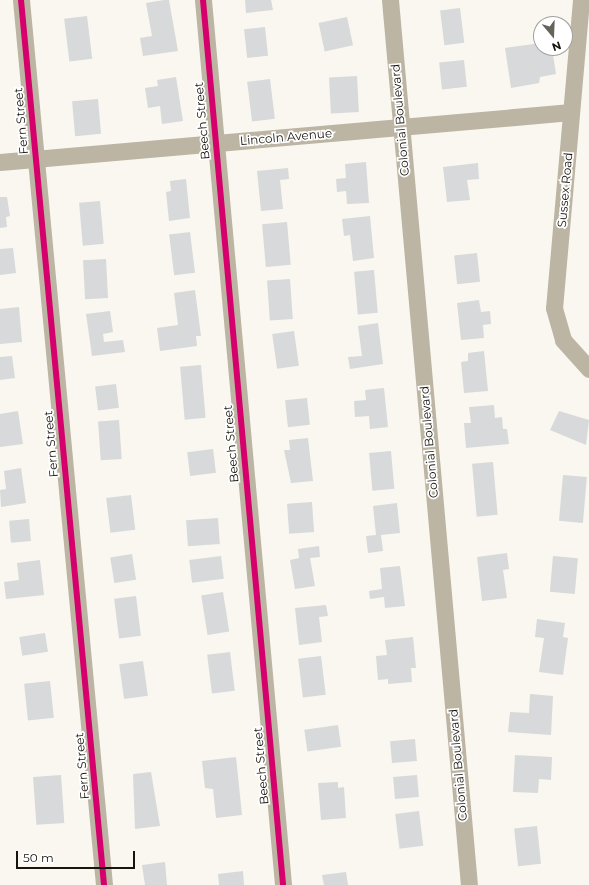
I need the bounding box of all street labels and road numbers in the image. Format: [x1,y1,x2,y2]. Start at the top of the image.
street label: Colonial Boulevard [388,63,412,177]
street label: Beech Street [191,82,213,160]
street label: Fern Street [11,87,31,155]
street label: Lincoln Avenue [239,126,333,148]
street label: Sussex Road [555,152,575,228]
street label: Colonial Boulevard [417,385,441,499]
street label: Beech Street [220,405,242,483]
street label: Fern Street [41,410,61,478]
street label: Colonial Boulevard [446,708,470,822]
street label: Beech Street [250,727,272,805]
street label: Fern Street [72,732,92,800]

